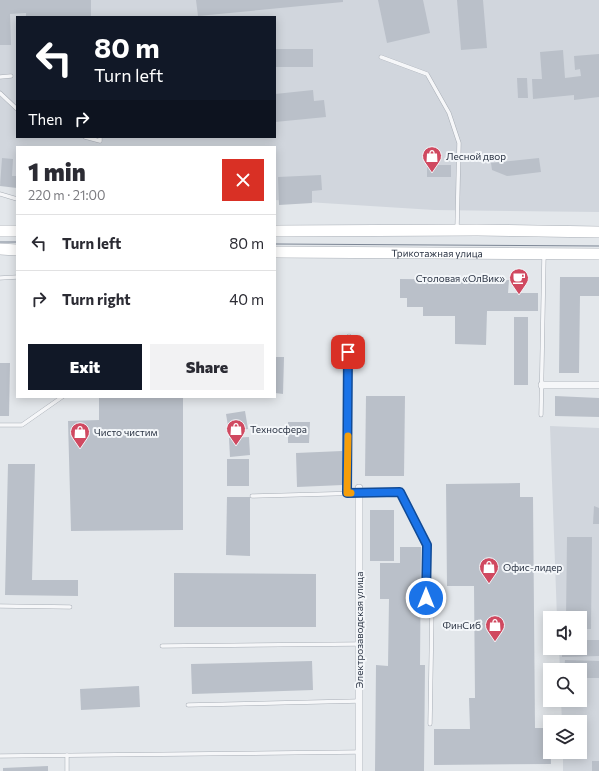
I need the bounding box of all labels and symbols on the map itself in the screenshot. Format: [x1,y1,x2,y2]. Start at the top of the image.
shop icon: Лесной двор [421,145,443,173]
place label: Лесной двор [446,150,506,162]
street label: Трикотажная улица [391,247,483,259]
cafe icon: Столовая «ОлВик» [508,267,530,295]
place label: Столовая «ОлВик» [416,272,505,284]
pin [331,335,365,369]
shop icon: Техносфера [225,418,247,446]
shop icon: Чисто чистим [69,421,91,449]
place label: Техносфера [250,423,307,435]
place label: Чисто чистим [94,426,158,438]
shop icon: Офис-лидер [478,556,500,584]
place label: Офис-лидер [503,561,563,573]
street label: Электрозаводская улица [353,572,365,688]
position arrow [405,577,447,619]
shop icon: ФинСиб [484,614,506,642]
place label: ФинСиб [442,619,481,631]

